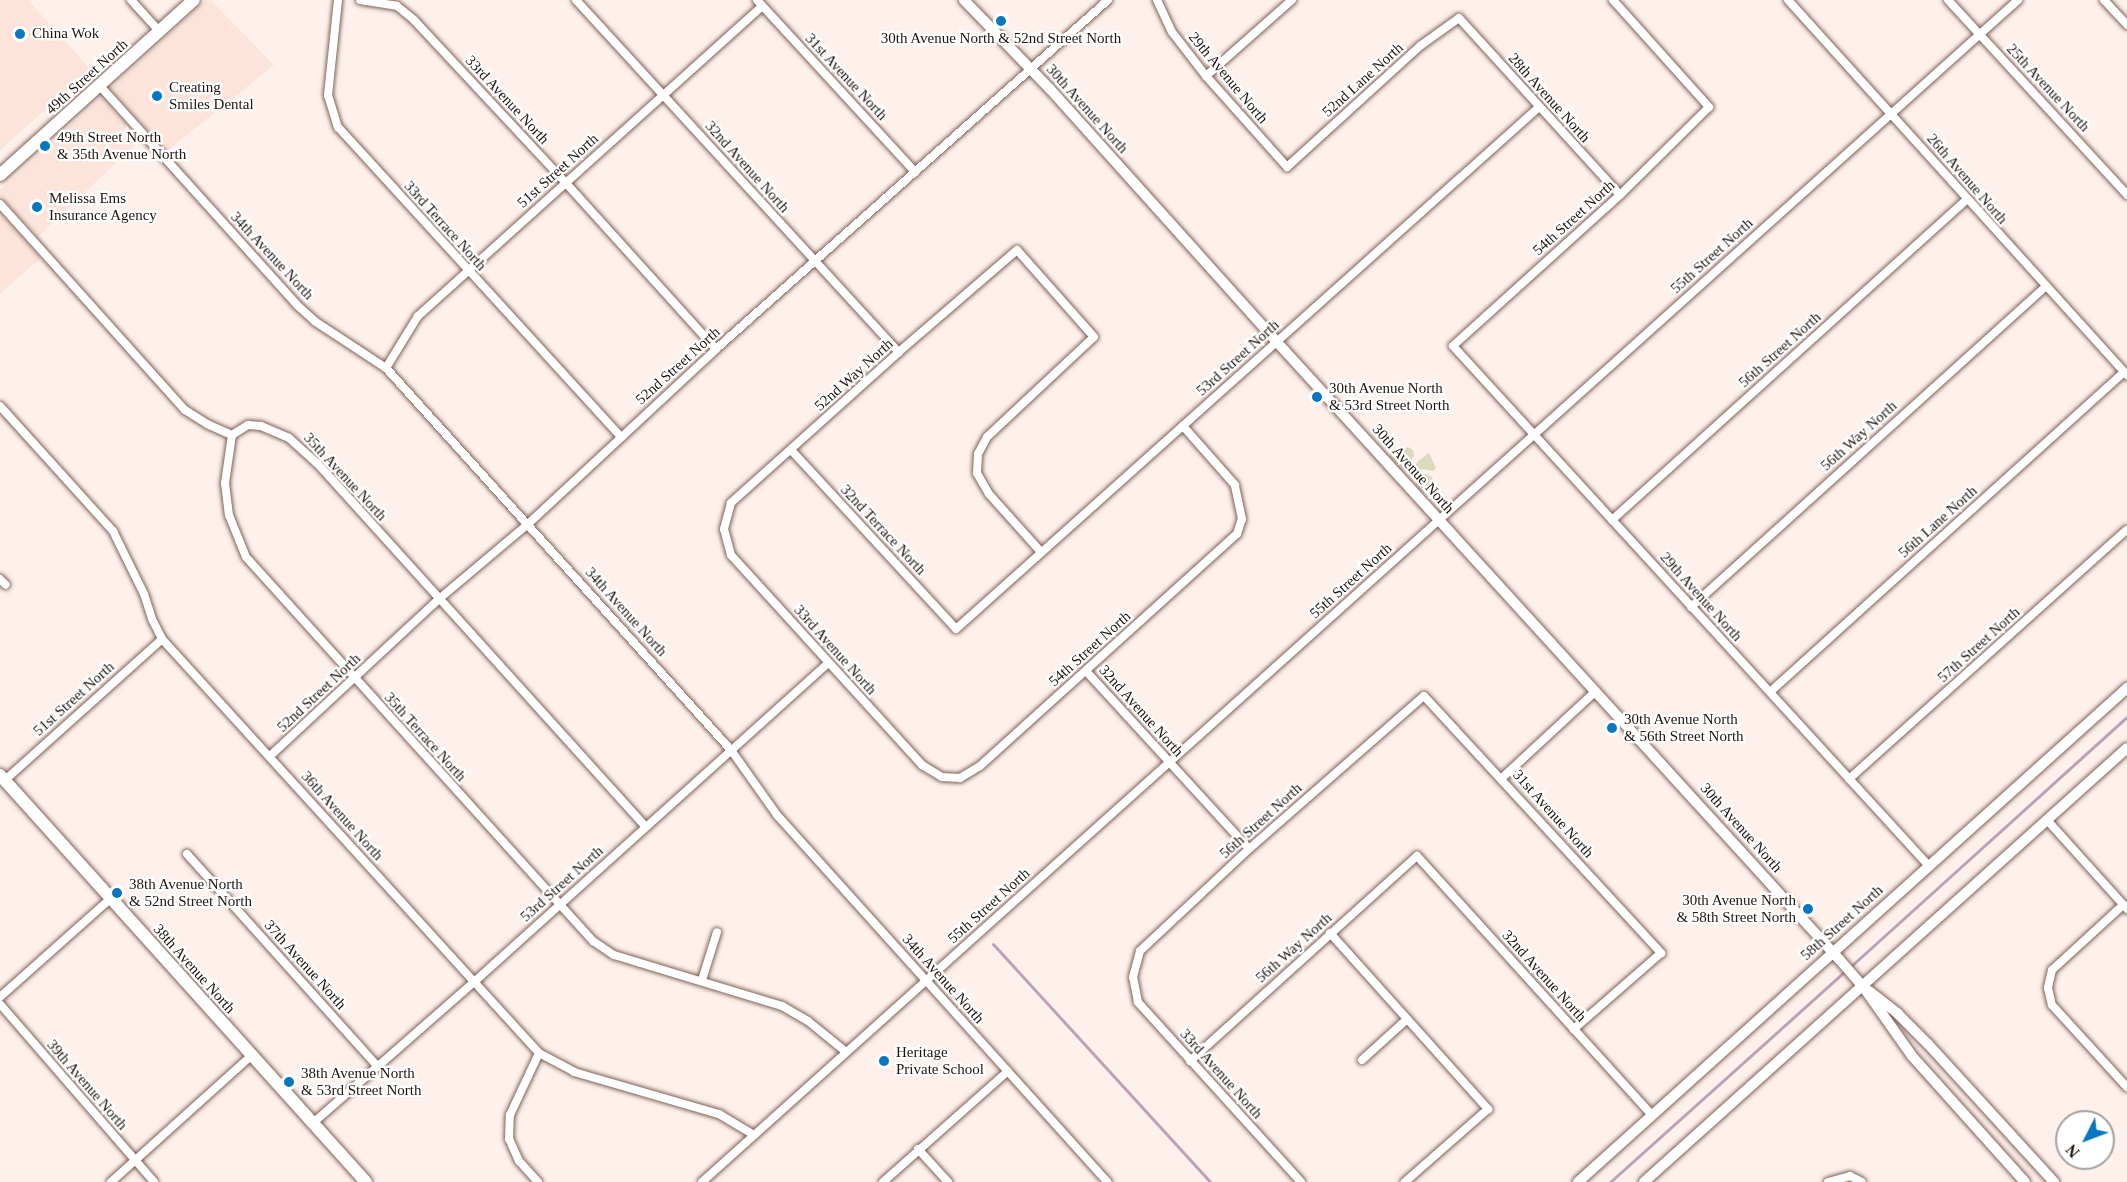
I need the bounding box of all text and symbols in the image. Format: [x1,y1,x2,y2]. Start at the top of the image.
marker: 30th Avenue North & 52nd Street North [994,14,1008,28]
place label: China Wok [32,25,100,43]
marker: China Wok [13,27,27,41]
street label: 29th Avenue North [1184,28,1272,128]
street label: 31st Avenue North [801,30,891,124]
place label: 30th Avenue North & 52nd Street North [880,30,1122,48]
street label: 49th Street North [42,35,132,119]
street label: 52nd Lane North [1319,39,1407,121]
street label: 25th Avenue North [2002,40,2094,136]
street label: 28th Avenue North [1504,49,1594,147]
street label: 33rd Avenue North [461,52,553,148]
street label: 30th Avenue North [1042,60,1132,158]
place label: Creating Smiles Dental [169,78,254,113]
marker: Creating Smiles Dental [150,89,164,103]
street label: 32nd Avenue North [701,117,793,217]
place label: 49th Street North & 35th Avenue North [57,128,187,163]
street label: 51st Street North [514,130,602,212]
street label: 26th Avenue North [1923,130,2011,228]
marker: 49th Street North & 35th Avenue North [38,139,52,153]
street label: 54th Street North [1529,176,1619,260]
street label: 33rd Terrace North [400,177,490,275]
place label: Melissa Ems Insurance Agency [49,189,158,224]
marker: Melissa Ems Insurance Agency [30,200,44,214]
street label: 34th Avenue North [226,208,318,304]
street label: 55th Street North [1667,214,1757,298]
street label: 56th Street North [1735,308,1825,392]
street label: 53rd Street North [1193,316,1283,400]
street label: 52nd Street North [632,323,724,409]
street label: 52nd Way North [811,335,897,415]
place label: 30th Avenue North & 53rd Street North [1329,379,1449,414]
marker: 30th Avenue North & 53rd Street North [1310,390,1324,404]
street label: 56th Way North [1817,397,1901,475]
street label: 30th Avenue North [1368,420,1458,518]
street label: 35th Avenue North [299,429,391,525]
street label: 32nd Terrace North [836,481,930,579]
street label: 56th Lane North [1895,482,1981,562]
street label: 55th Street North [1306,539,1396,623]
street label: 29th Avenue North [1656,548,1746,646]
street label: 34th Avenue North [581,563,671,661]
street label: 33rd Avenue North [790,601,880,699]
street label: 57th Street North [1934,603,2024,687]
street label: 54th Street North [1045,607,1135,691]
street label: 52nd Street North [274,650,364,736]
street label: 51st Street North [30,658,118,740]
street label: 32nd Avenue North [1095,661,1187,761]
street label: 35th Terrace North [380,689,470,785]
place label: 30th Avenue North & 56th Street North [1624,710,1744,745]
marker: 30th Avenue North & 56th Street North [1605,721,1619,735]
street label: 31st Avenue North [1508,766,1598,862]
street label: 36th Avenue North [297,767,387,865]
street label: 56th Street North [1216,779,1306,863]
street label: 30th Avenue North [1696,779,1786,877]
street label: 53rd Street North [517,842,607,926]
street label: 55th Street North [944,864,1034,948]
place label: 38th Avenue North & 52nd Street North [129,875,252,910]
street label: 58th Street North [1797,881,1887,965]
marker: 38th Avenue North & 52nd Street North [110,886,124,900]
place label: 30th Avenue North & 58th Street North [1676,891,1796,926]
marker: 30th Avenue North & 58th Street North [1801,902,1815,916]
street label: 56th Way North [1252,909,1336,987]
street label: 37th Avenue North [260,916,350,1014]
street label: 38th Avenue North [149,920,239,1018]
street label: 32nd Avenue North [1498,926,1590,1026]
street label: 34th Avenue North [898,930,988,1028]
street label: 33rd Avenue North [1176,1025,1266,1123]
street label: 39th Avenue North [43,1036,131,1134]
place label: Heritage Private School [896,1043,984,1078]
marker: Heritage Private School [877,1054,891,1068]
place label: 38th Avenue North & 53rd Street North [301,1064,421,1099]
marker: 38th Avenue North & 53rd Street North [282,1075,296,1089]
north arrow [2055,1110,2115,1170]
text: N [2063,1141,2083,1161]

